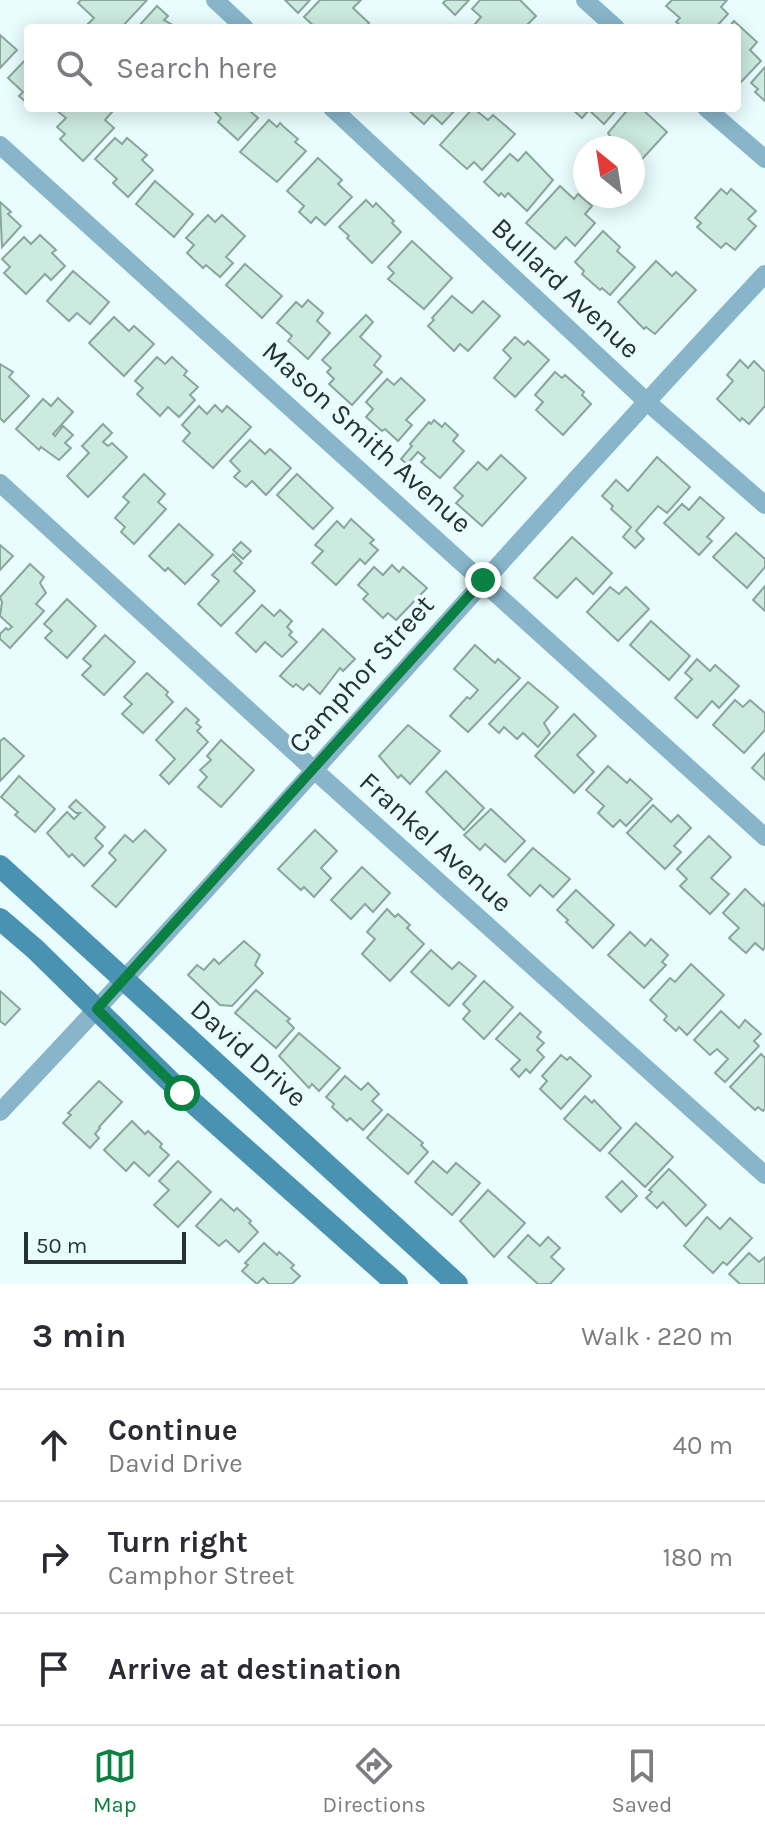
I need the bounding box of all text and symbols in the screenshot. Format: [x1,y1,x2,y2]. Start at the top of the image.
search box [24,24,741,112]
icon: search [52,46,96,90]
text: Search here [116,50,277,86]
north arrow [573,136,645,208]
street label: Bullard Avenue [485,211,647,365]
street label: Mason Smith Avenue [255,334,479,540]
route end [465,562,501,598]
street label: Camphor Street [281,588,441,760]
street label: Frankel Avenue [353,765,519,919]
street label: David Drive [184,992,314,1114]
route start [164,1075,200,1111]
scale bar [24,1228,186,1264]
text: 50 m [36,1233,87,1259]
text: 3 min [32,1316,126,1356]
text: Walk · 220 m [581,1321,733,1352]
text: Continue [108,1412,238,1448]
icon: ahead [32,1423,76,1467]
text: 40 m [673,1430,733,1461]
text: David Drive [108,1448,243,1479]
text: Turn right [108,1524,248,1560]
icon: right [32,1535,76,1579]
text: 180 m [663,1542,733,1573]
text: Camphor Street [108,1560,295,1591]
icon: arrive [32,1647,76,1691]
text: Arrive at destination [108,1651,402,1687]
tab: Map [93,1744,137,1818]
tab: Directions [322,1744,426,1818]
tab: Saved [611,1744,672,1818]

